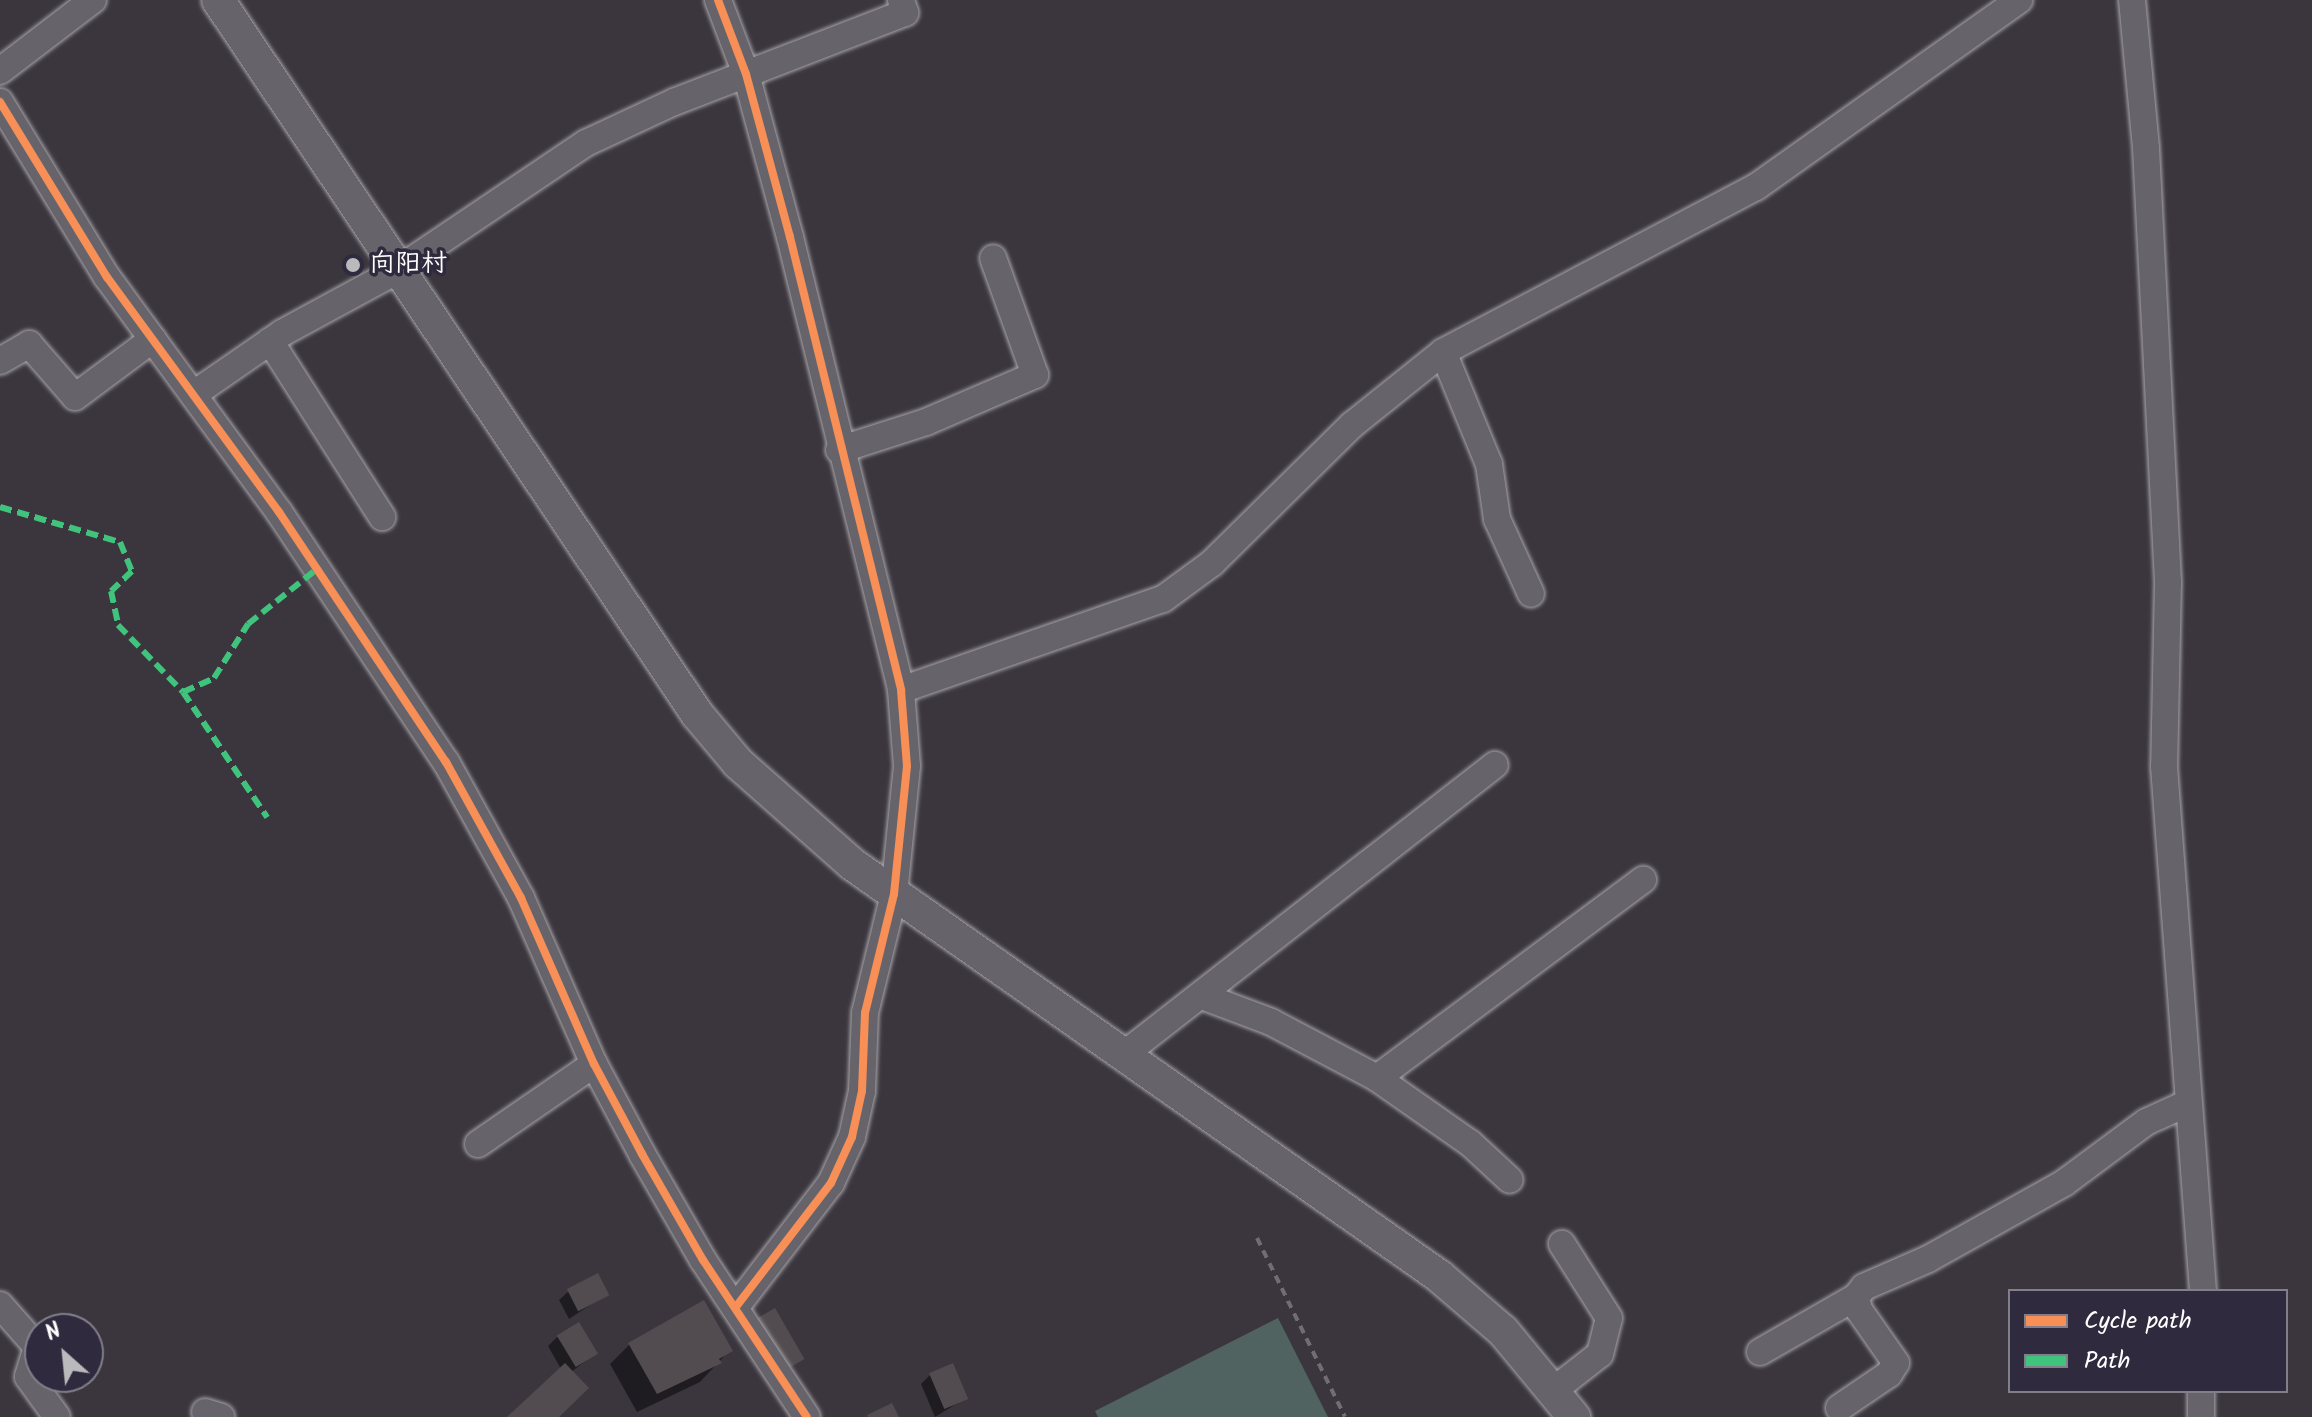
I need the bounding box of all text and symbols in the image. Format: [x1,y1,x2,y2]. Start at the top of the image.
place label: 向阳村 [369,249,447,281]
marker: 向阳村 [344,256,362,274]
legend [2008,1289,2288,1393]
text: Cycle path [2084,1302,2192,1341]
north arrow [24,1313,104,1393]
text: N [40,1314,68,1352]
text: Path [2084,1342,2130,1381]

